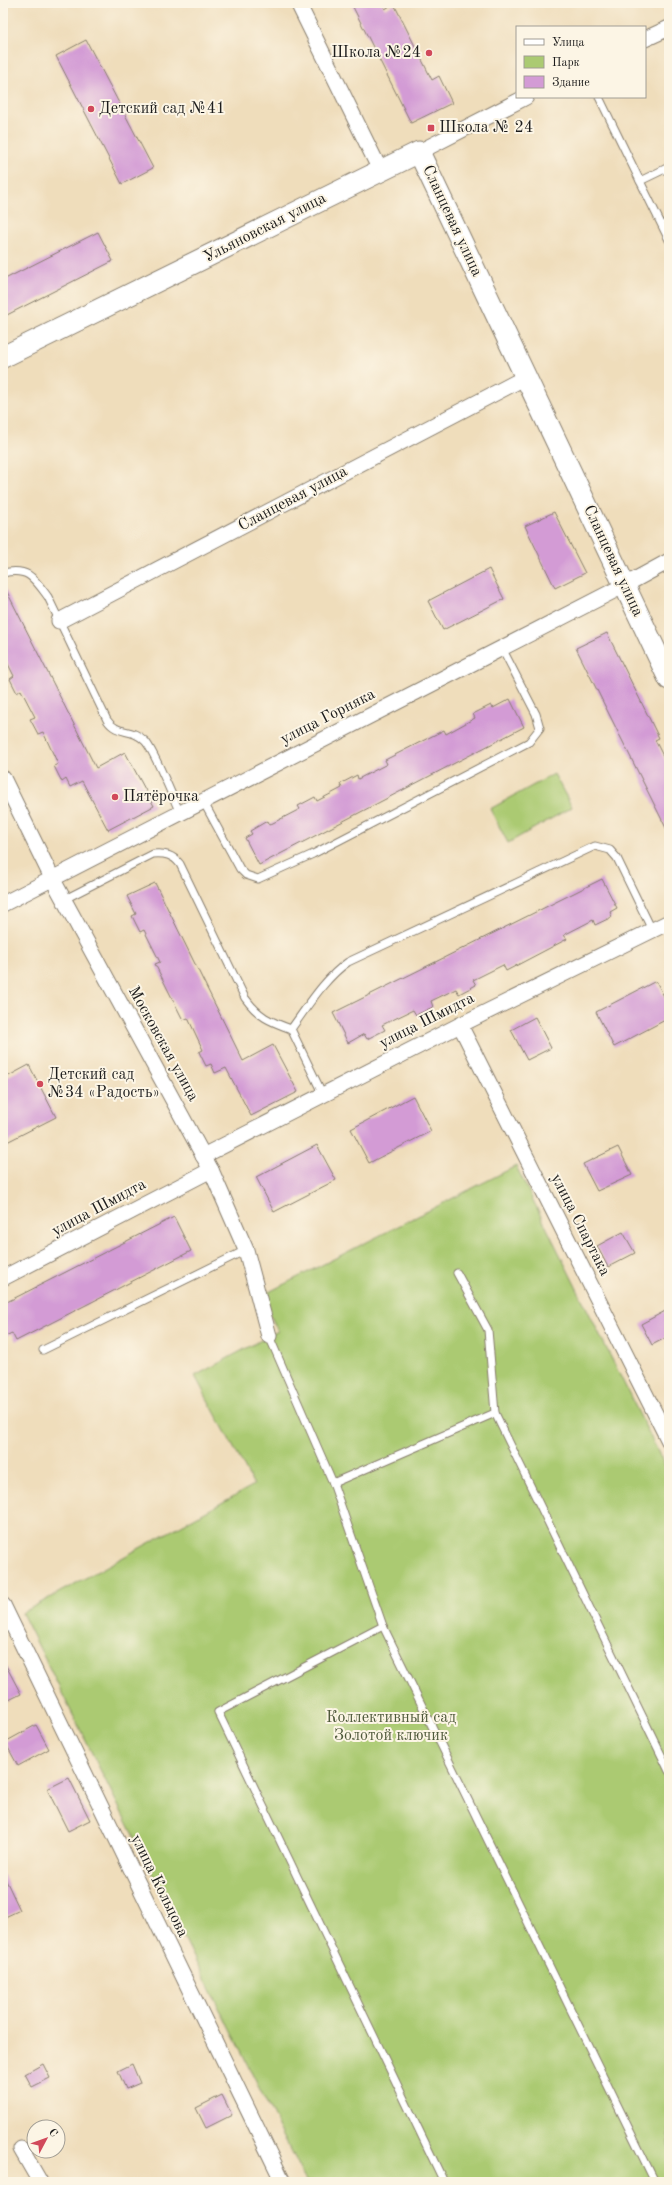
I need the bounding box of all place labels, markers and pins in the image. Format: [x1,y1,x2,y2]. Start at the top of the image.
place label: Школа №24 [331,45,421,61]
marker: Школа №24 [424,48,434,58]
place label: Детский сад №41 [99,101,225,117]
marker: Детский сад №41 [86,104,96,114]
place label: Школа № 24 [439,120,533,136]
marker: Школа № 24 [426,123,436,133]
place label: Пятёрочка [123,789,199,805]
marker: Пятёрочка [110,792,120,802]
place label: Детский сад №34 «Радость» [48,1067,160,1101]
marker: Детский сад №34 «Радость» [35,1079,45,1089]

